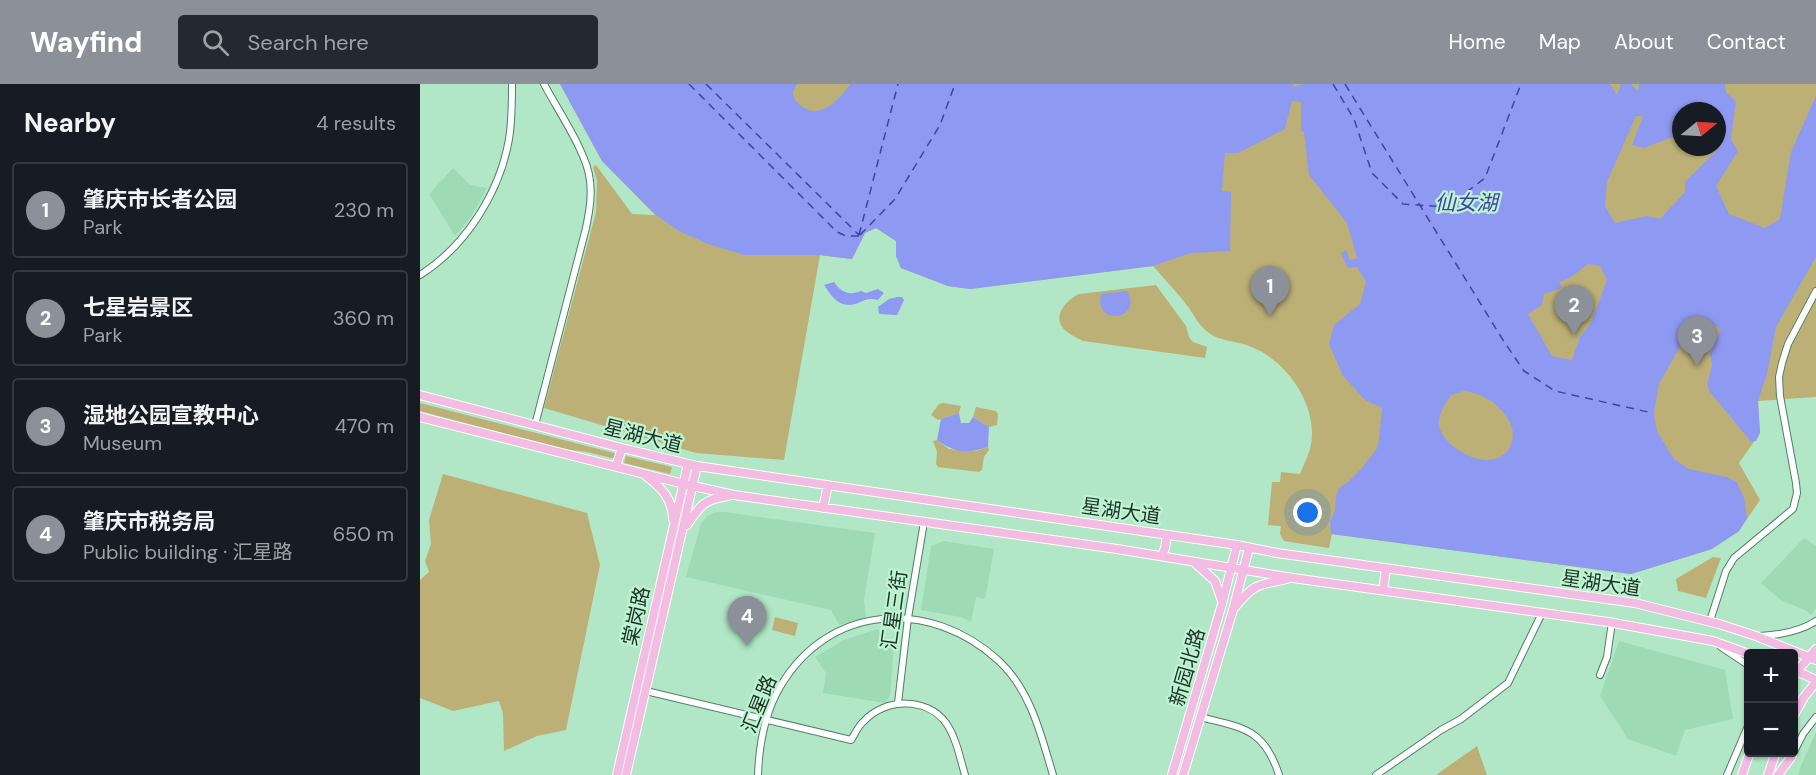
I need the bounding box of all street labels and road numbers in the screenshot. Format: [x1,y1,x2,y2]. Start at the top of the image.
street label: 星湖大道 [601,414,685,458]
street label: 星湖大道 [1080,493,1162,529]
street label: 星湖大道 [1560,565,1642,601]
street label: 汇星三街 [876,569,912,651]
street label: 棠岗路 [617,584,655,648]
street label: 新园北路 [1163,625,1211,709]
street label: 汇星路 [736,671,782,737]

